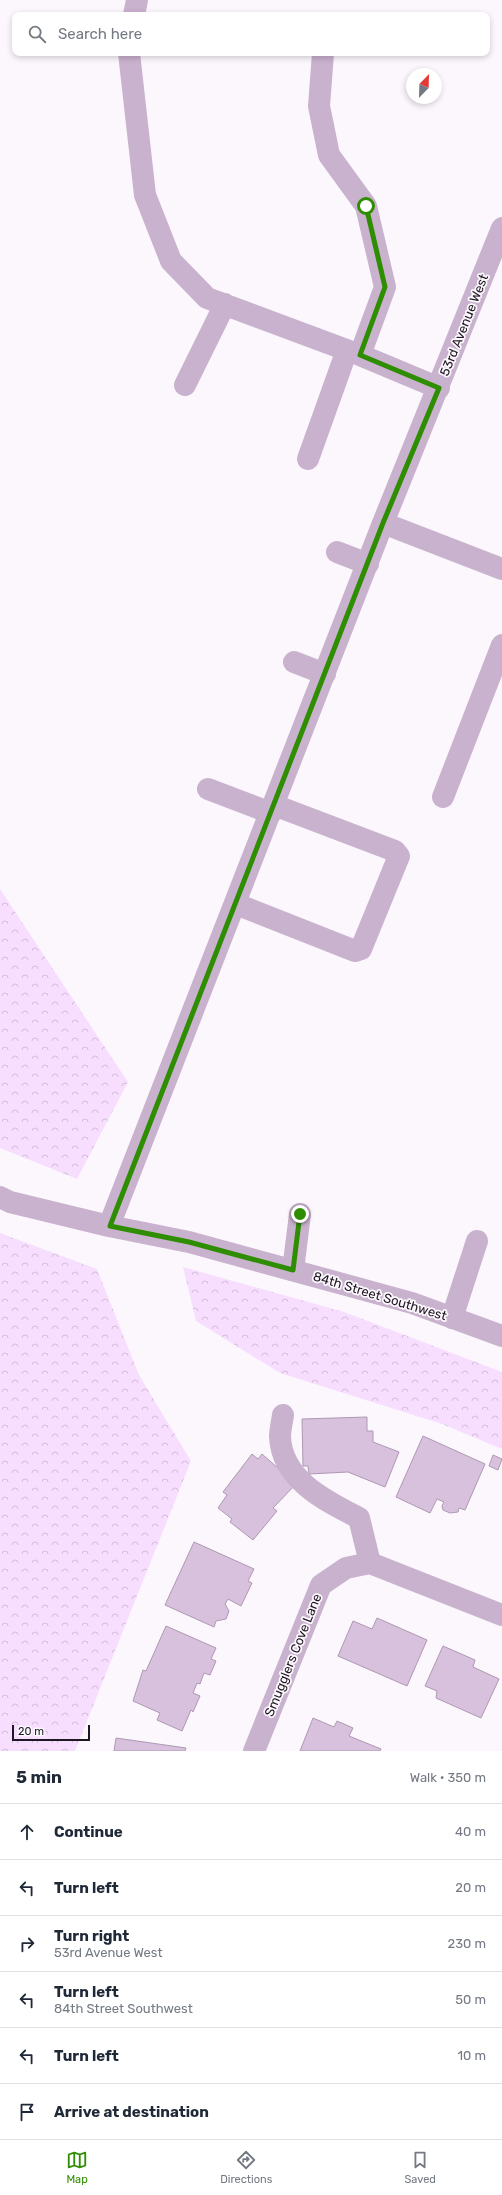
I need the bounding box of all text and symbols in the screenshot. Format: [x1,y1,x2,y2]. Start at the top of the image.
search box [12,12,490,56]
icon: search [26,23,48,45]
text: Search here [58,25,142,43]
north arrow [406,68,442,104]
route start [357,197,375,215]
street label: 53rd Avenue West [437,272,491,378]
route end [291,1205,309,1223]
street label: 84th Street Southwest [311,1269,449,1323]
street label: Smugglers Cove Lane [261,1591,325,1719]
scale bar [12,1723,90,1742]
text: 20 m [18,1725,44,1738]
text: 5 min [16,1767,62,1787]
text: Walk · 350 m [410,1770,486,1785]
icon: ahead [16,1821,38,1843]
text: Continue [54,1823,123,1841]
text: 40 m [455,1824,486,1839]
icon: left [16,1877,38,1899]
text: Turn left [54,1879,119,1897]
text: 20 m [455,1880,486,1895]
text: Turn right [54,1927,129,1945]
icon: right [16,1933,38,1955]
text: 230 m [448,1936,486,1951]
text: 53rd Avenue West [54,1945,163,1960]
text: Turn left [54,1983,119,2001]
icon: left [16,1989,38,2011]
text: 50 m [455,1992,486,2007]
text: 84th Street Southwest [54,2001,193,2016]
icon: left [16,2045,38,2067]
text: Turn left [54,2047,119,2065]
text: 10 m [457,2048,486,2063]
icon: arrive [16,2101,38,2123]
text: Arrive at destination [54,2103,209,2121]
tab: Map [66,2149,88,2186]
tab: Directions [220,2149,272,2186]
tab: Saved [405,2149,436,2186]

